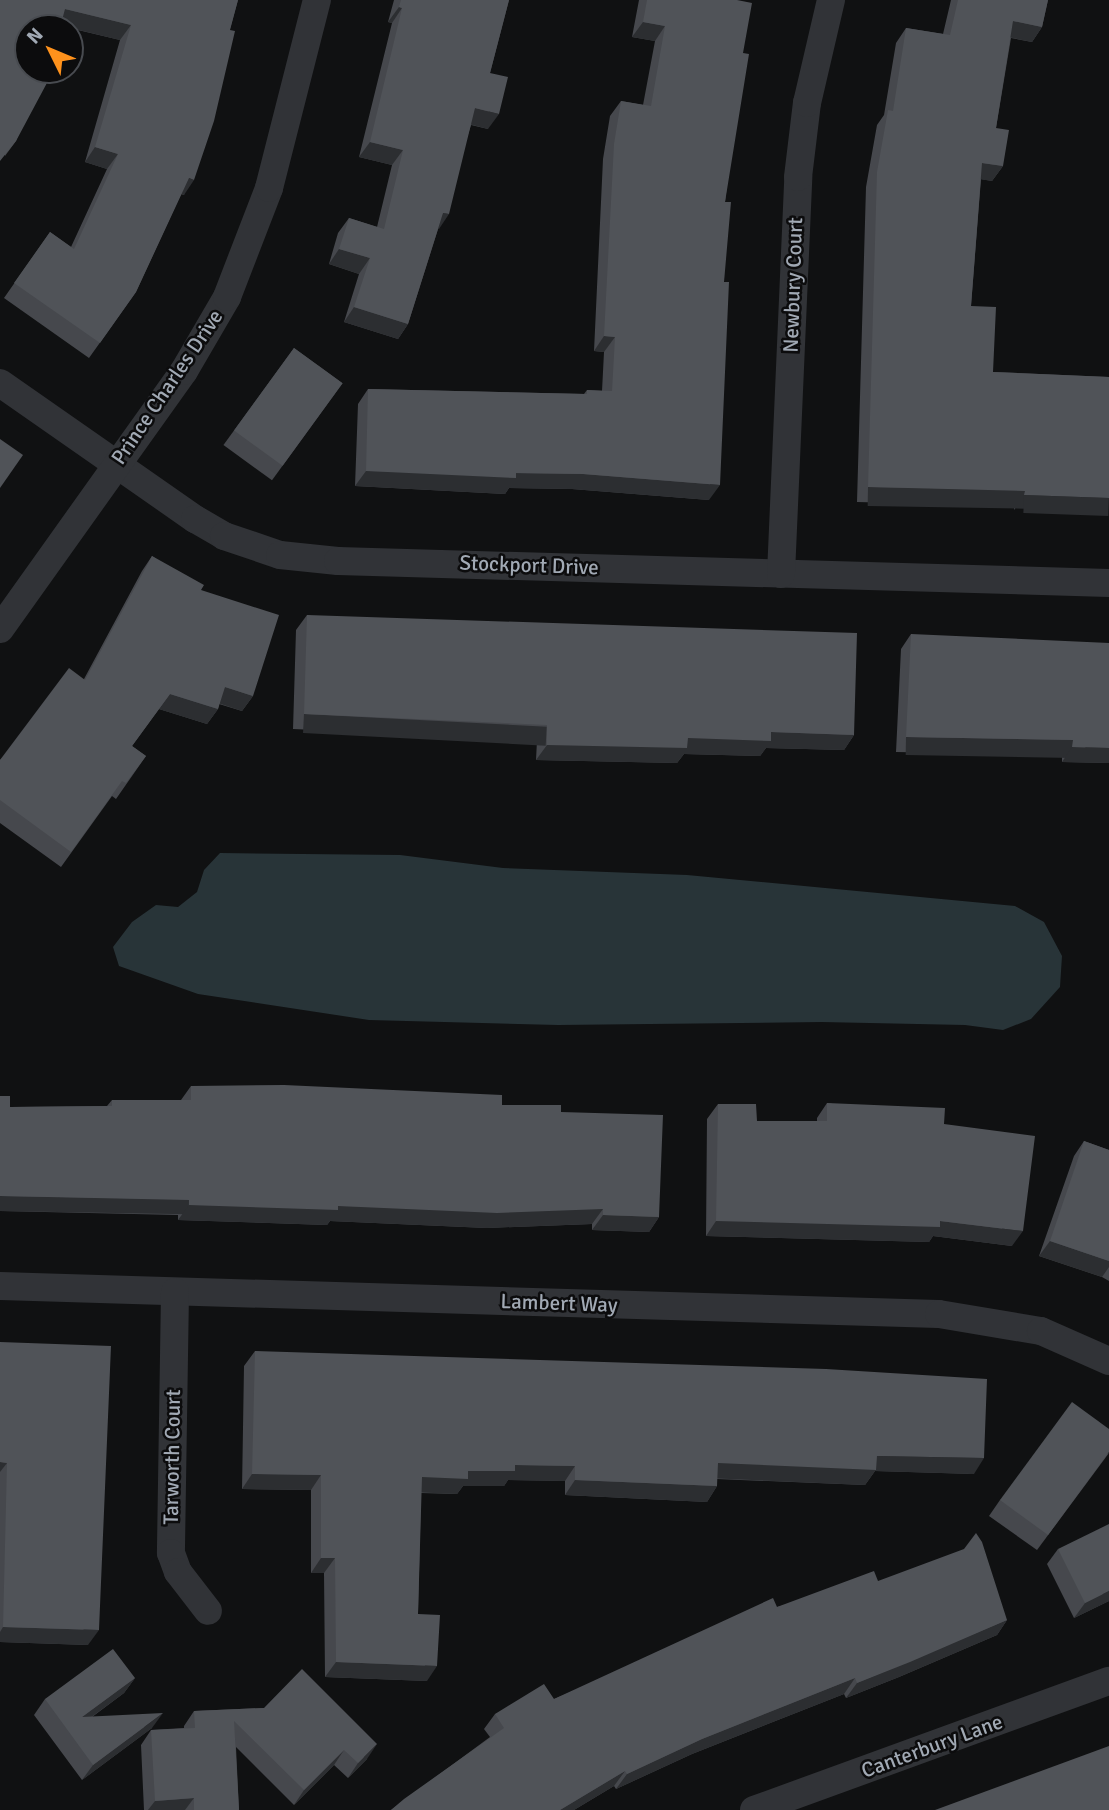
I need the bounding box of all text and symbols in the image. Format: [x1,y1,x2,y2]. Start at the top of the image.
north arrow [14,14,84,84]
text: N [22,23,48,49]
street label: Newbury Court [778,217,808,353]
street label: Prince Charles Drive [106,305,228,469]
street label: Stockport Drive [459,550,599,580]
street label: Lambert Way [500,1288,618,1318]
street label: Tarworth Court [158,1389,186,1525]
street label: Canterbury Lane [858,1709,1006,1783]

